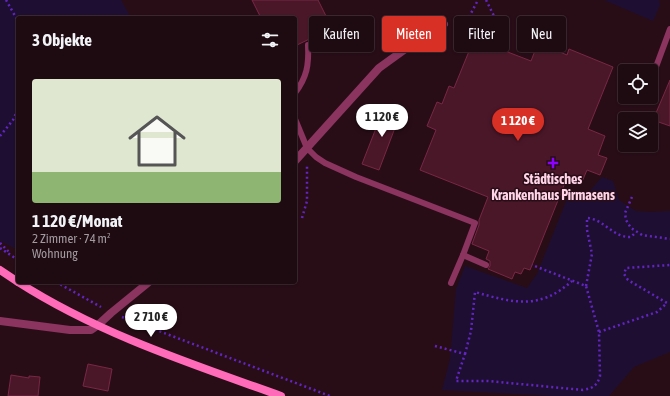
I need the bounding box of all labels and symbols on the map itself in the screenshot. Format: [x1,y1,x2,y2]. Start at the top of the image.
pin: 1 120 € [345,104,419,138]
pin: 1 120 € [481,108,555,142]
marker: Städtisches Krankenhaus Pirmasens [547,157,559,169]
place label: Städtisches Krankenhaus Pirmasens [491,171,615,203]
pin: 2 710 € [114,304,188,338]

